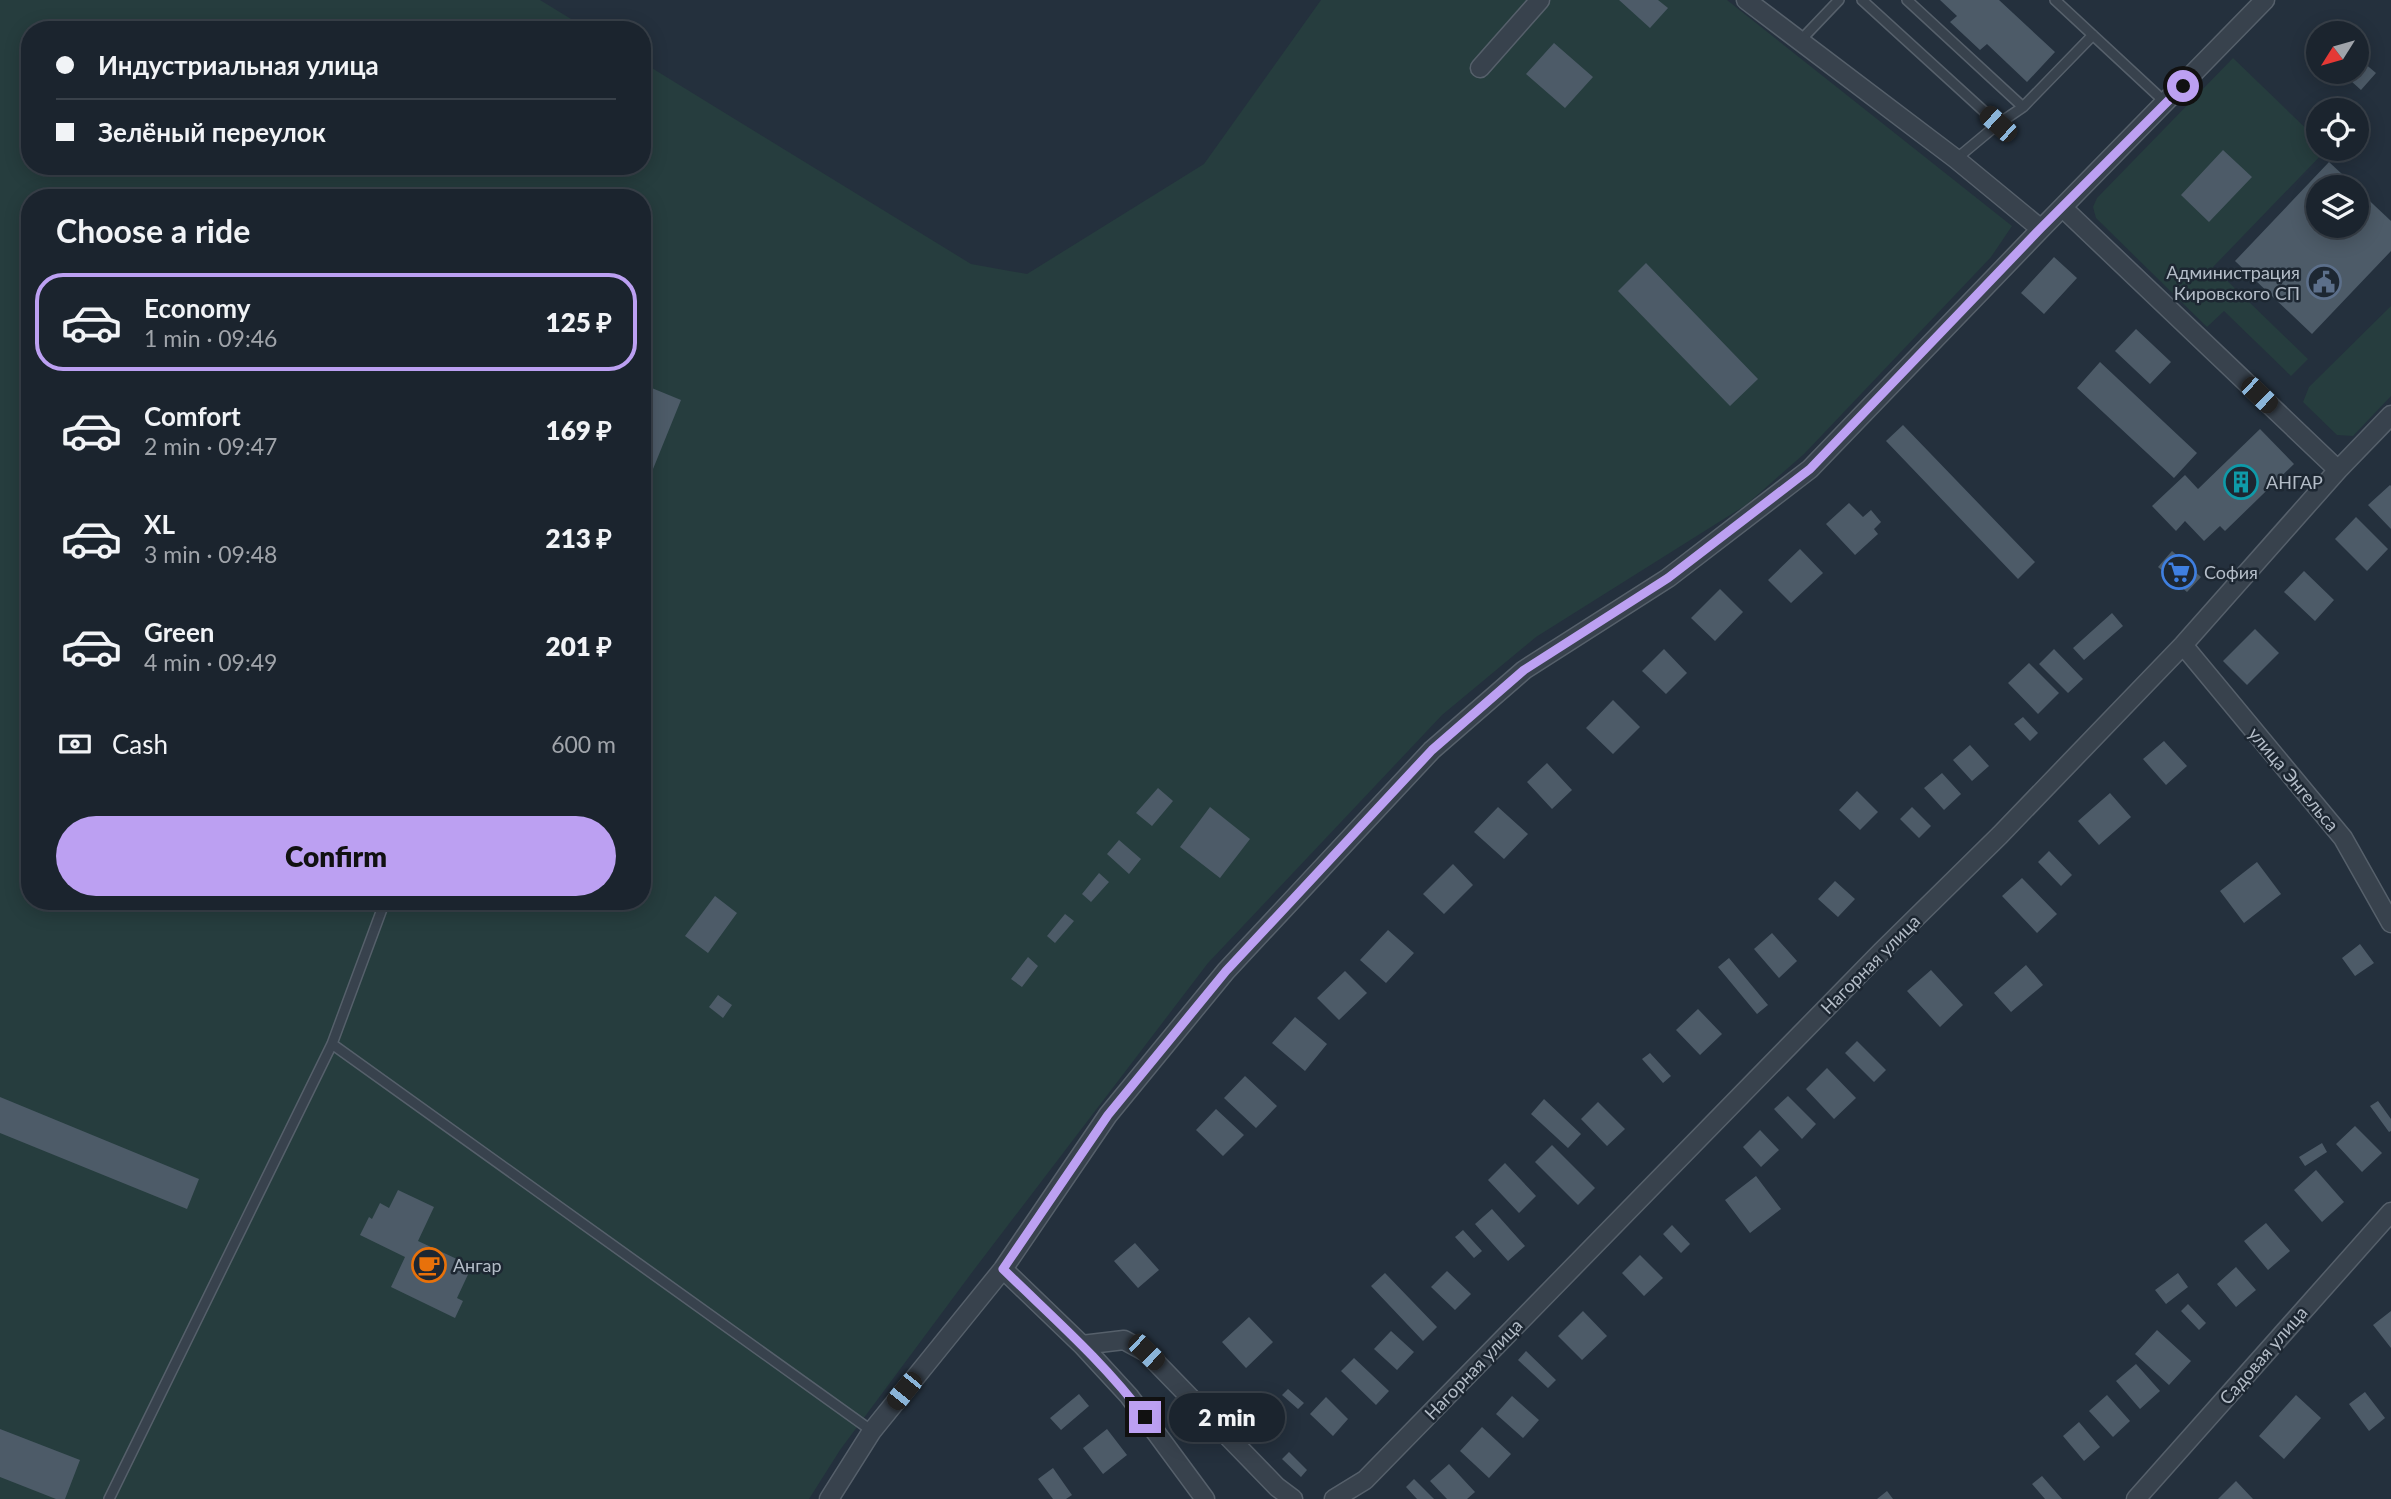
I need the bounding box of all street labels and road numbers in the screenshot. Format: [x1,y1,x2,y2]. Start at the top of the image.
street label: улица Энгельса [2244,722,2344,836]
street label: Нагорная улица [1816,910,1924,1018]
street label: Садовая улица [2214,1301,2312,1409]
street label: Нагорная улица [1419,1314,1527,1424]

